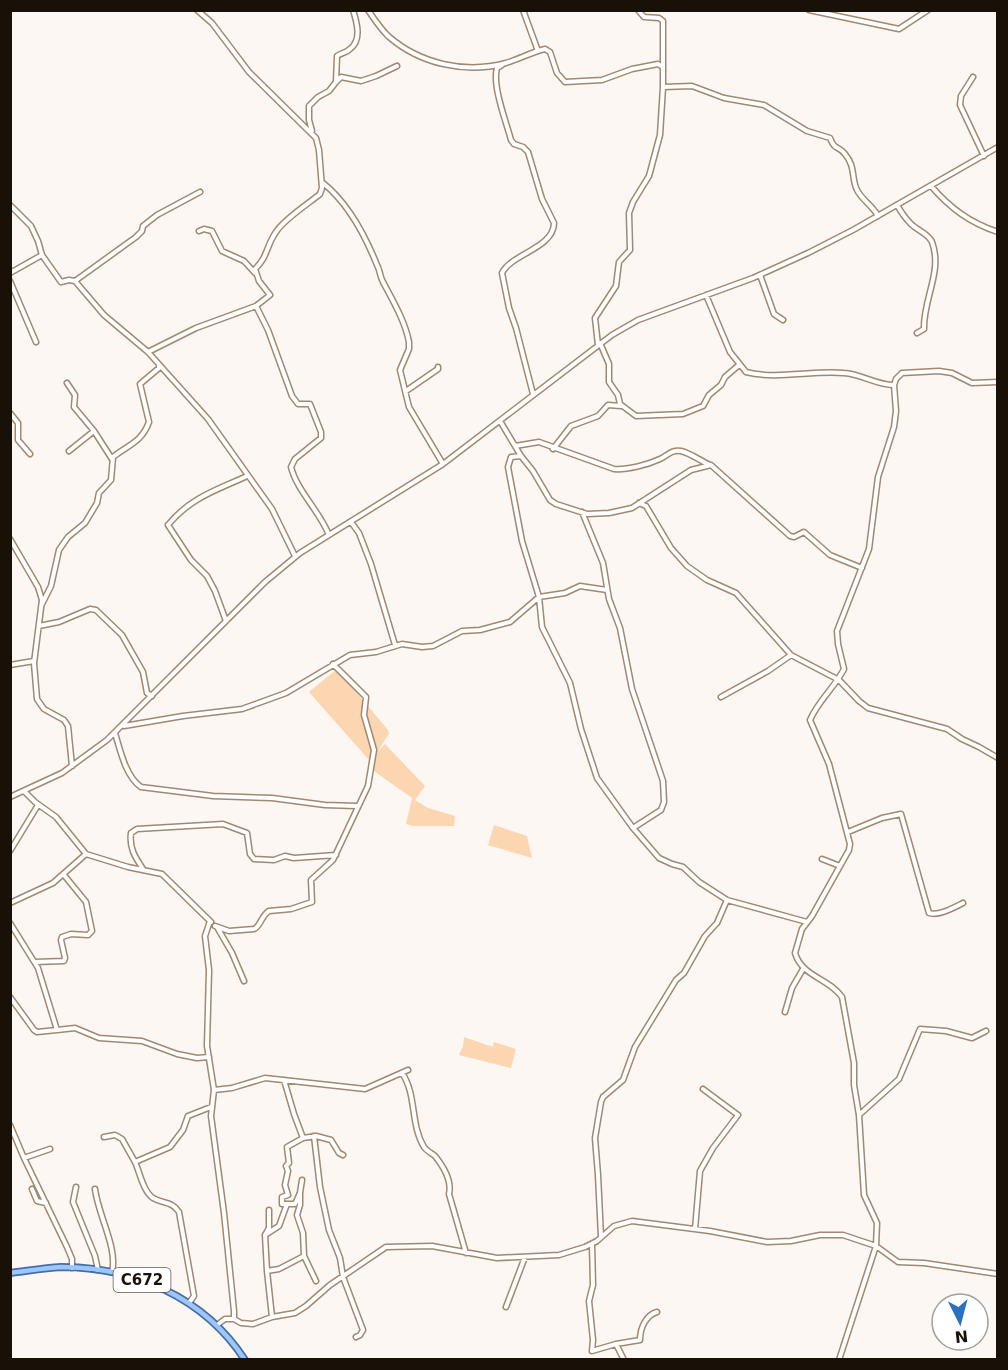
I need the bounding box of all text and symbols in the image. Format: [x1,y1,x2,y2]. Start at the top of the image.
road number: C672 [114,1268,170,1292]
north arrow [930,1292,990,1352]
text: N [954,1326,969,1347]

